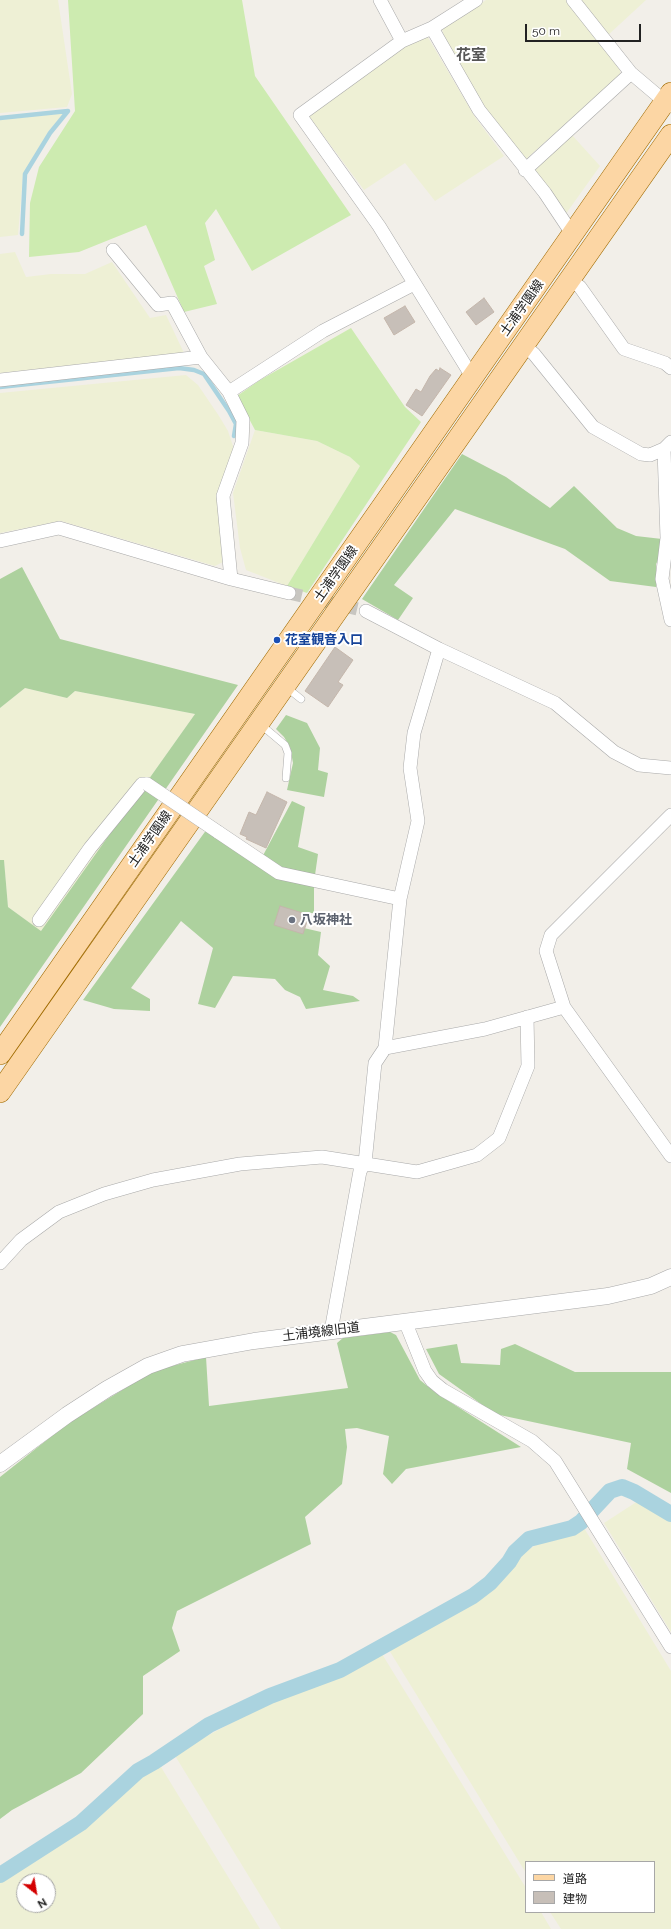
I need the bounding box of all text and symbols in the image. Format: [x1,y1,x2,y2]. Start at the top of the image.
scale bar [527,16,643,42]
text: 50 m [532,24,560,38]
district label: 花室 [456,46,486,64]
street label: 土浦学園線 [497,277,547,339]
street label: 土浦学園線 [311,543,361,605]
place label: 花室観音入口 [285,632,363,648]
marker: 花室観音入口 [272,635,282,645]
street label: 土浦学園線 [125,808,175,870]
place label: 八坂神社 [300,912,352,928]
marker: 八坂神社 [287,915,297,925]
street label: 土浦境線旧道 [281,1320,361,1344]
legend [525,1861,655,1913]
text: 道路 [563,1872,587,1886]
north arrow [16,1873,56,1913]
text: 建物 [563,1892,587,1906]
text: N [35,1895,49,1911]

